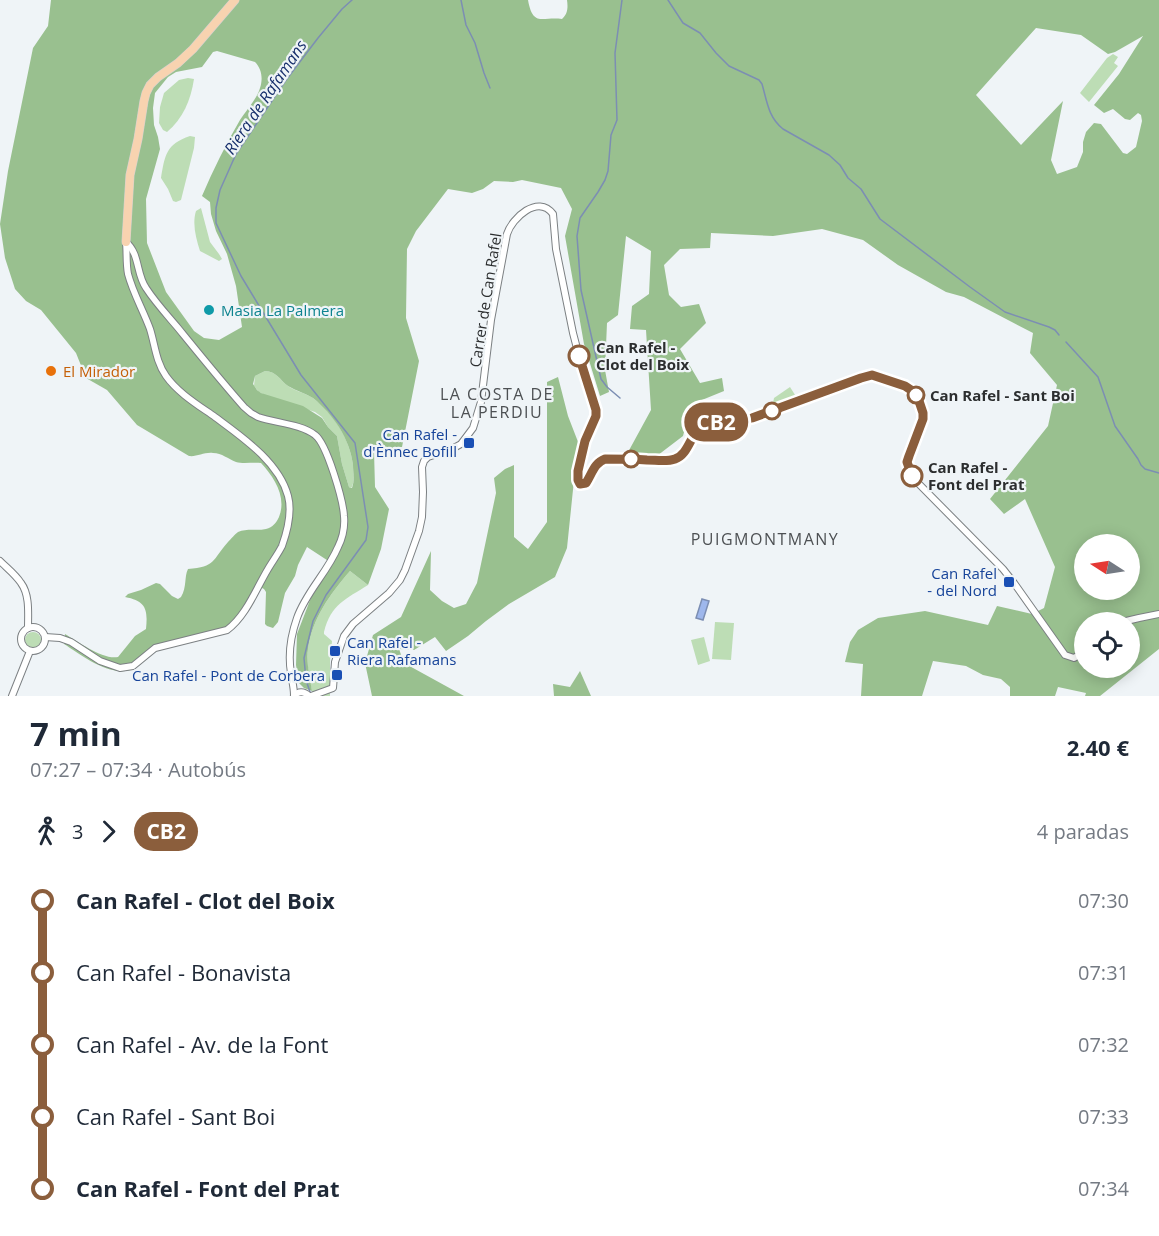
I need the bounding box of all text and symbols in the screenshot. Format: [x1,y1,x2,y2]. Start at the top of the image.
water label: Riera de Rafamans [219,35,311,158]
street label: Carrer de Can Rafel [465,231,505,369]
place label: Masia La Palmera [221,300,344,320]
marker: Masia La Palmera [202,303,216,317]
place label: Can Rafel - Clot del Boix [596,337,690,374]
marker: Can Rafel - Clot del Boix [568,345,590,367]
place label: El Mirador [63,361,135,381]
marker: El Mirador [44,364,58,378]
district label: LA COSTA DE LA PERDIU [440,383,554,423]
place label: Can Rafel - Sant Boi [930,385,1075,405]
marker: Can Rafel - Sant Boi [907,386,925,404]
line badge: CB2 [682,402,750,442]
unlabelled marker [763,402,781,420]
text: CB2 [696,408,736,436]
place label: Can Rafel - d'Ènnec Bofill [363,424,457,461]
marker: Can Rafel - d'Ènnec Bofill [462,436,476,450]
unlabelled marker [622,450,640,468]
place label: Can Rafel - Font del Prat [928,457,1025,494]
marker: Can Rafel - Font del Prat [901,465,923,487]
district label: PUIGMONTMANY [691,528,839,550]
north arrow [1074,534,1140,600]
map controls [1074,534,1140,678]
place label: Can Rafel - del Nord [927,563,997,600]
marker: Can Rafel - del Nord [1002,575,1016,589]
button: locate [1074,612,1140,678]
place label: Can Rafel - Riera Rafamans [347,632,456,669]
marker: Can Rafel - Riera Rafamans [328,644,342,658]
place label: Can Rafel - Pont de Corbera [132,665,325,685]
marker: Can Rafel - Pont de Corbera [330,668,344,682]
text: 7 min [30,711,122,756]
text: 2.40 € [1067,732,1129,762]
text: 07:27 – 07:34 · Autobús [30,756,246,783]
icon: walk [30,815,63,848]
icon: forward [92,815,125,848]
text: CB2 [146,817,186,845]
text: 3 [72,818,83,845]
text: 4 paradas [1037,818,1129,845]
text: Can Rafel - Clot del Boix [76,885,335,915]
text: 07:30 [1078,887,1129,914]
text: Can Rafel - Bonavista [76,957,291,987]
text: 07:31 [1078,959,1129,986]
text: Can Rafel - Av. de la Font [76,1029,328,1059]
text: 07:32 [1078,1031,1129,1058]
text: Can Rafel - Sant Boi [76,1101,275,1131]
text: 07:33 [1078,1103,1129,1130]
text: Can Rafel - Font del Prat [76,1173,339,1203]
text: 07:34 [1078,1175,1129,1202]

